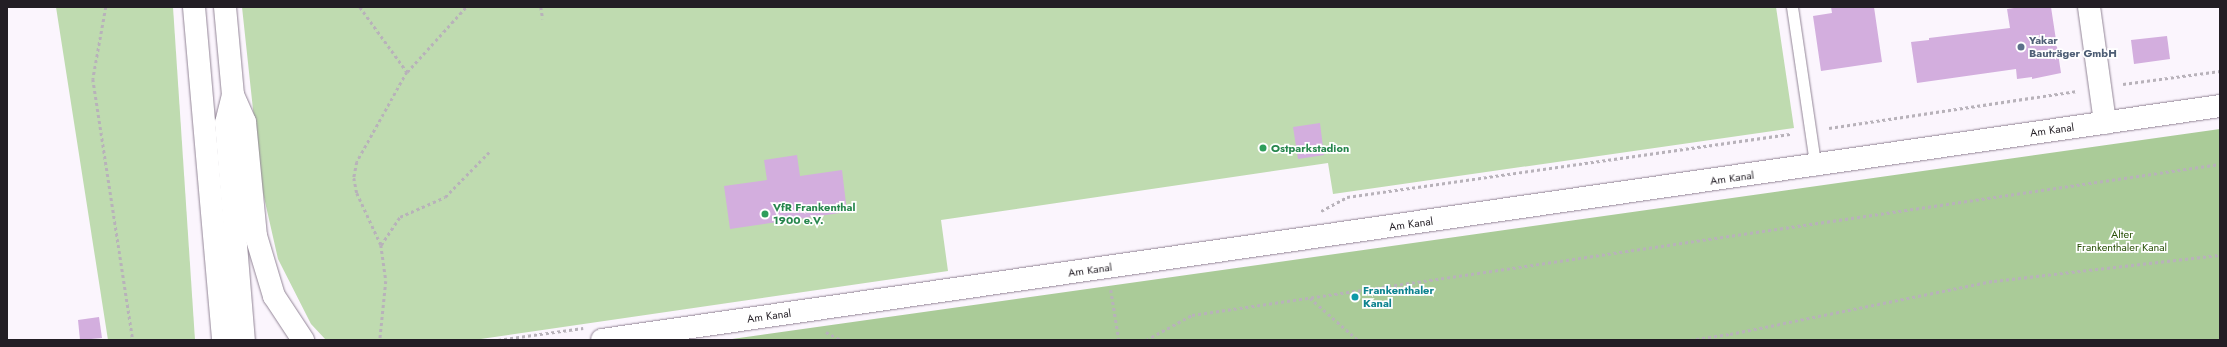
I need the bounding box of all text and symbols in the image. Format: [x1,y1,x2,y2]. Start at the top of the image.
place label: Yakar Bauträger GmbH [2029,34,2117,60]
marker: Yakar Bauträger GmbH [2016,42,2026,52]
street label: Am Kanal [2029,120,2075,140]
place label: Ostparkstadion [1271,141,1349,155]
marker: Ostparkstadion [1258,143,1268,153]
street label: Am Kanal [1709,168,1755,188]
place label: VfR Frankenthal 1900 e.V. [773,201,855,227]
marker: VfR Frankenthal 1900 e.V. [760,209,770,219]
street label: Am Kanal [1388,214,1434,234]
park label: Alter Frankenthaler Kanal [2077,228,2167,254]
street label: Am Kanal [1067,260,1113,280]
place label: Frankenthaler Kanal [1363,284,1434,310]
marker: Frankenthaler Kanal [1350,292,1360,302]
street label: Am Kanal [746,306,792,326]

